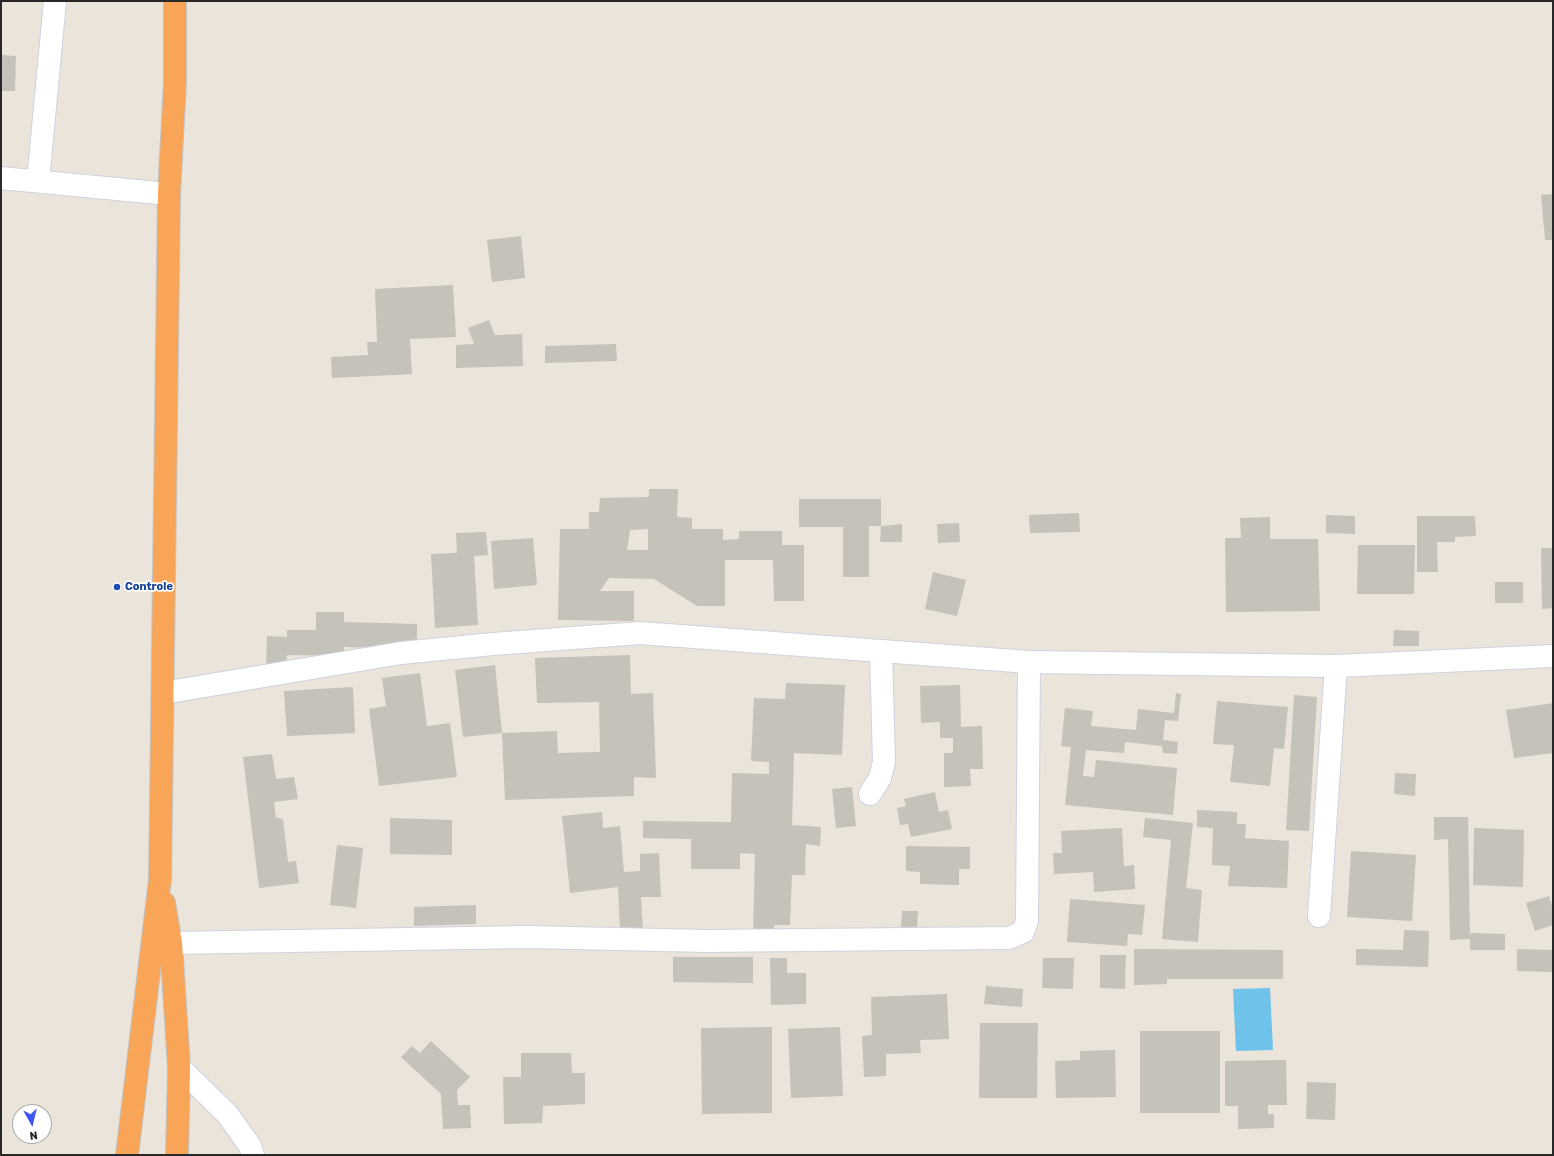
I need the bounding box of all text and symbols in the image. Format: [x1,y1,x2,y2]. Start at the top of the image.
place label: Controle [125,580,173,594]
marker: Controle [112,582,122,592]
north arrow [12,1104,52,1144]
text: N [29,1128,38,1142]

